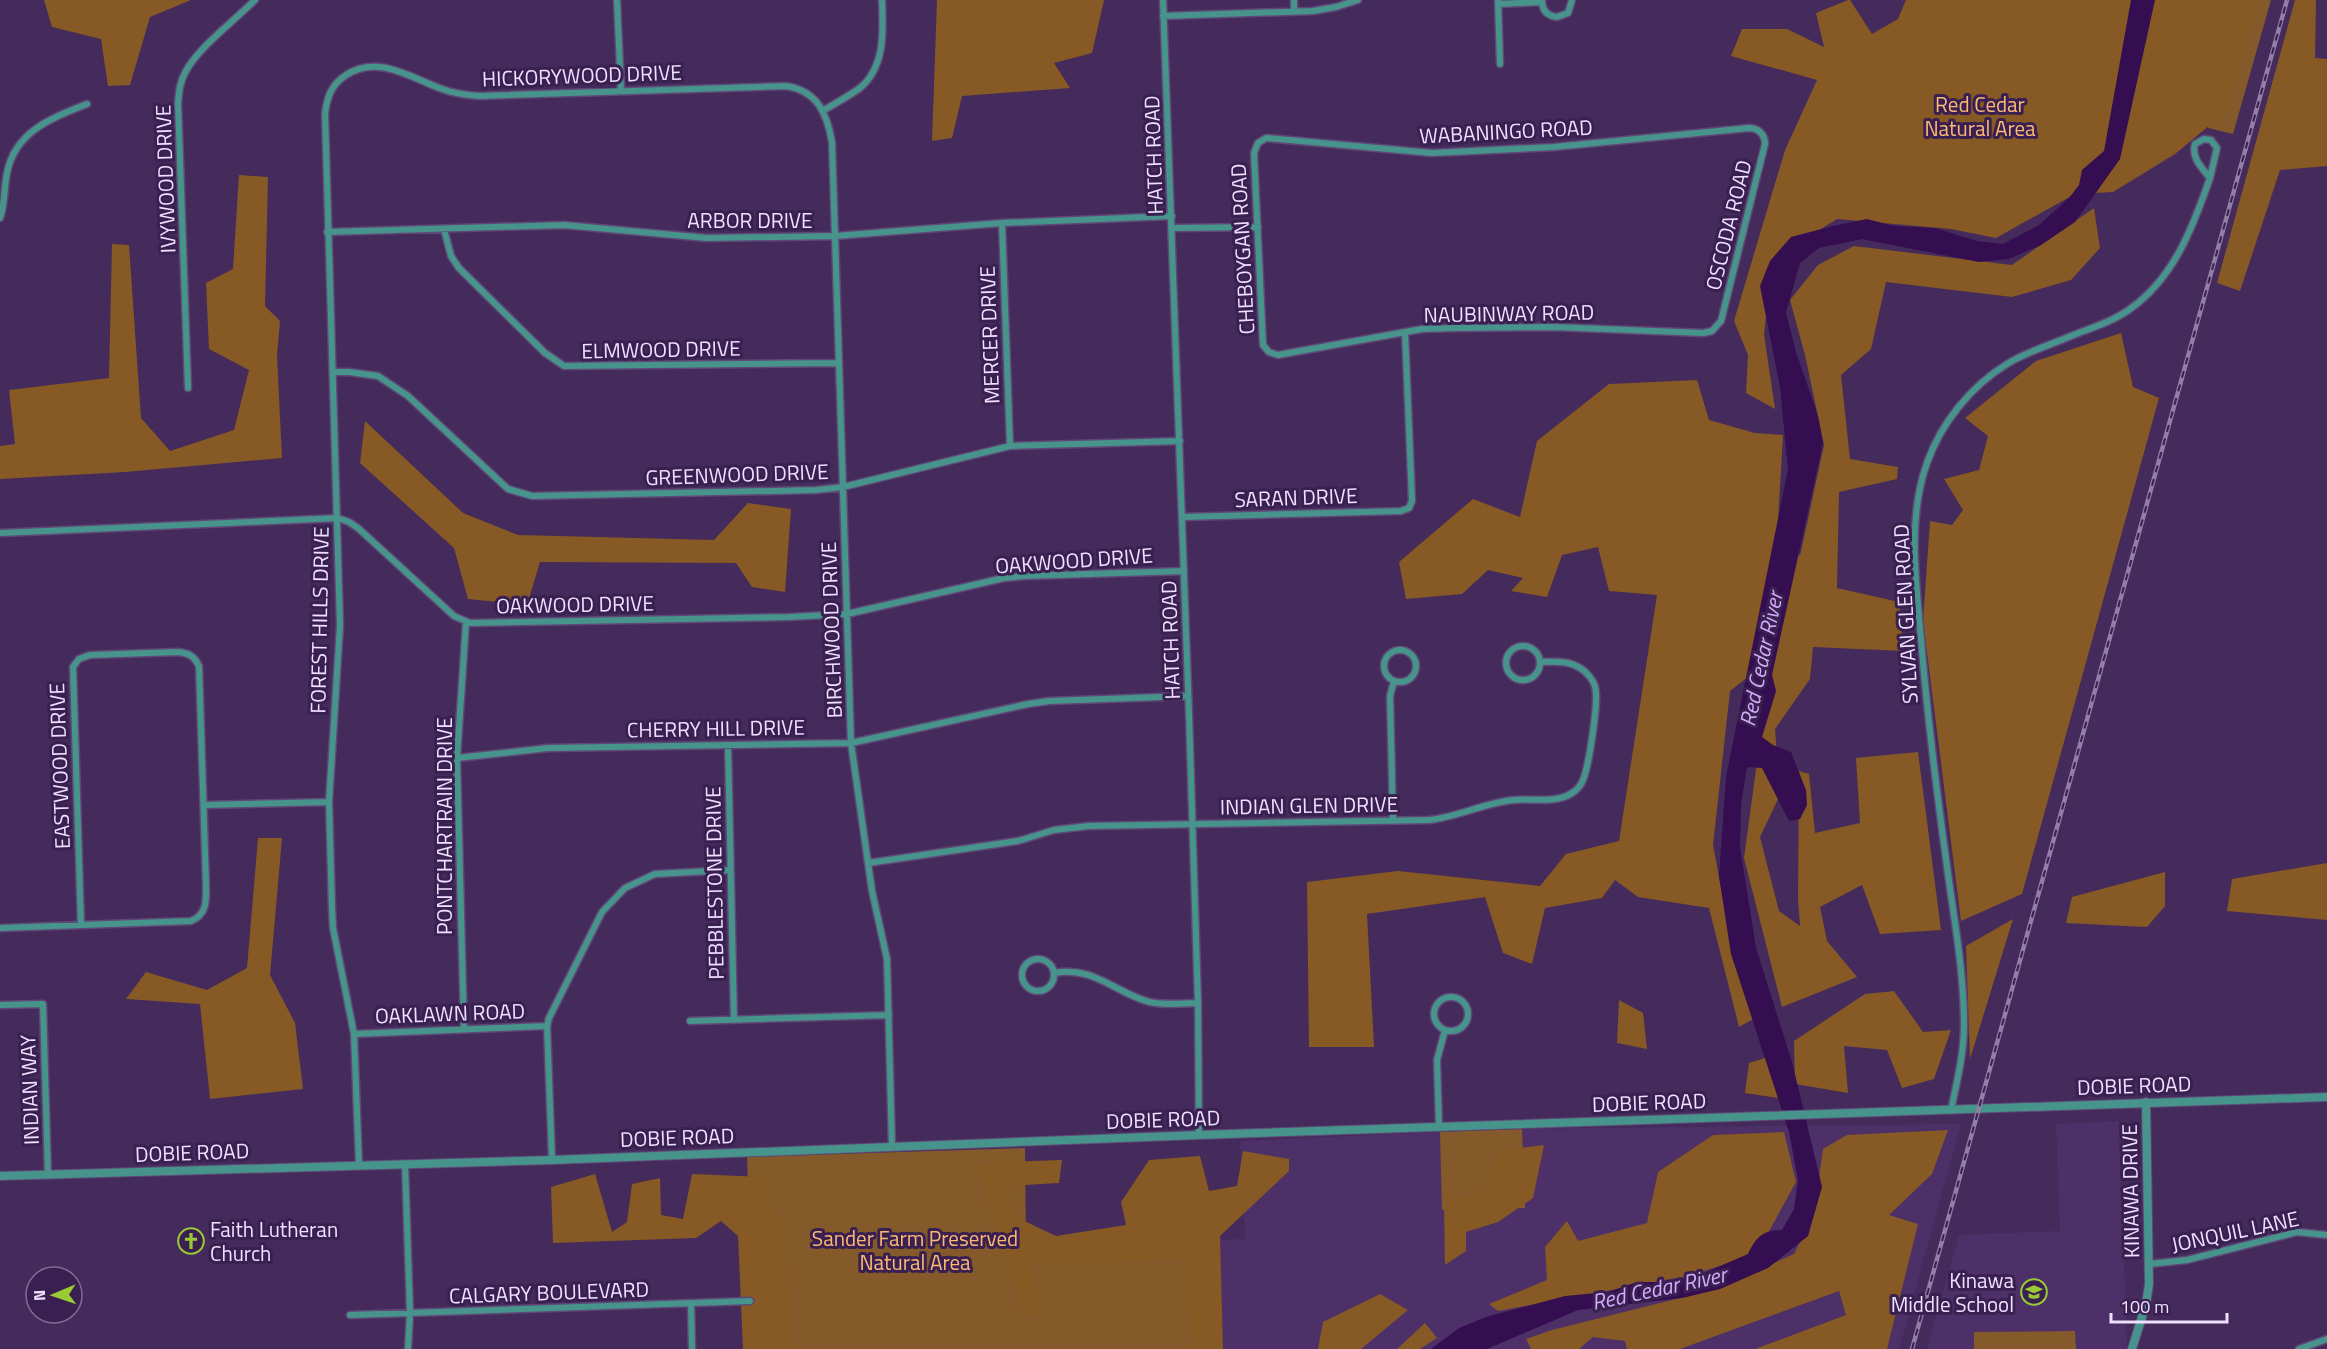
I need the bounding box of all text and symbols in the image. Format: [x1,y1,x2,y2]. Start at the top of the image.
street label: HICKORYWOOD DRIVE [482,56,682,94]
park label: Red Cedar Natural Area [1924,88,2036,144]
street label: HATCH ROAD [1135,95,1171,215]
street label: IVYWOOD DRIVE [146,104,184,254]
street label: WABANINGO ROAD [1419,110,1593,152]
street label: OSCODA ROAD [1696,156,1760,294]
street label: CHEBOYGAN ROAD [1222,163,1262,335]
street label: ARBOR DRIVE [687,204,813,236]
street label: MERCER DRIVE [971,265,1007,405]
street label: NAUBINWAY ROAD [1423,296,1595,330]
street label: ELMWOOD DRIVE [581,332,741,366]
street label: GREENWOOD DRIVE [645,455,829,493]
street label: SARAN DRIVE [1234,479,1358,515]
street label: SYLVAN GLEN ROAD [1884,523,1926,705]
street label: FOREST HILLS DRIVE [301,526,337,714]
street label: OAKWOOD DRIVE [994,539,1154,581]
street label: BIRCHWOOD DRIVE [812,541,850,719]
street label: HATCH ROAD [1152,580,1188,700]
water label: Red Cedar River [1730,586,1792,729]
street label: OAKWOOD DRIVE [496,587,654,621]
street label: EASTWOOD DRIVE [40,682,78,850]
street label: CHERRY HILL DRIVE [627,710,805,746]
street label: PONTCHARTRAIN DRIVE [428,717,460,935]
street label: PEBBLESTONE DRIVE [696,786,732,980]
street label: INDIAN GLEN DRIVE [1220,787,1398,823]
street label: OAKLAWN ROAD [374,994,526,1032]
street label: INDIAN WAY [11,1034,47,1146]
street label: DOBIE ROAD [2076,1067,2192,1103]
street label: DOBIE ROAD [1591,1084,1707,1120]
street label: DOBIE ROAD [1105,1101,1221,1137]
street label: DOBIE ROAD [619,1119,735,1155]
street label: KINAWA DRIVE [2113,1124,2147,1258]
street label: DOBIE ROAD [134,1134,250,1170]
street label: JONQUIL LANE [2168,1202,2302,1260]
place label: Faith Lutheran Church [210,1213,338,1269]
park label: Sander Farm Preserved Natural Area [812,1222,1018,1278]
church icon: Faith Lutheran Church [176,1226,206,1256]
water label: Red Cedar River [1589,1257,1732,1319]
place label: Kinawa Middle School [1891,1264,2014,1320]
north arrow [24,1265,84,1325]
street label: CALGARY BOULEVARD [448,1273,650,1311]
school or university icon: Kinawa Middle School [2019,1277,2049,1307]
scale bar [2111,1286,2226,1324]
text: N [27,1290,51,1301]
text: 100 m [2120,1293,2169,1320]

